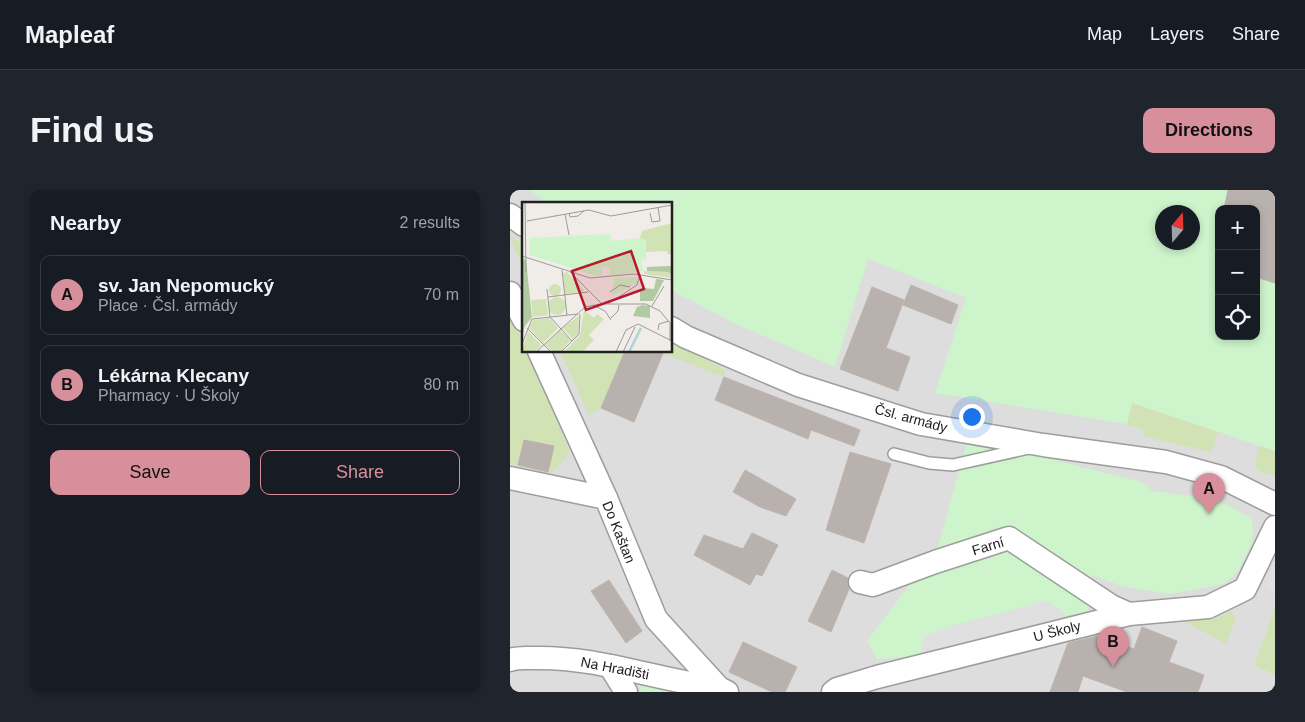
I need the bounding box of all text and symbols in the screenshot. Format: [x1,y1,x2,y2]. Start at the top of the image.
text: Mapleaf [25,21,114,48]
text: Map [1087,24,1122,44]
text: Layers [1150,24,1204,44]
text: Share [1232,24,1280,44]
button: Directions [1143,108,1275,153]
text: Find us [30,110,154,149]
inset map [522,202,672,352]
north arrow [1155,205,1200,250]
map controls [1215,205,1260,340]
button: + [1215,205,1260,250]
text: Nearby [50,211,121,234]
text: 2 results [400,214,460,231]
button: − [1215,250,1260,295]
text: sv. Jan Nepomucký [98,275,274,296]
text: A [61,286,73,303]
text: 70 m [423,286,459,303]
button: locate [1215,295,1260,340]
text: Place · Čsl. armády [98,297,238,314]
text: Lékárna Klecany [98,365,249,386]
text: B [61,376,73,393]
text: 80 m [423,376,459,393]
text: Pharmacy · U Školy [98,387,239,404]
street label: Čsl. armády [873,401,949,435]
your location [959,404,985,430]
button: Save [50,450,250,495]
button: Share [260,450,460,495]
pin: A [1193,473,1225,514]
street label: Do Kaštan [599,499,639,565]
street label: Farní [970,534,1006,558]
street label: U Školy [1032,617,1082,645]
pin: B [1097,626,1129,667]
street label: Na Hradišti [579,654,651,682]

